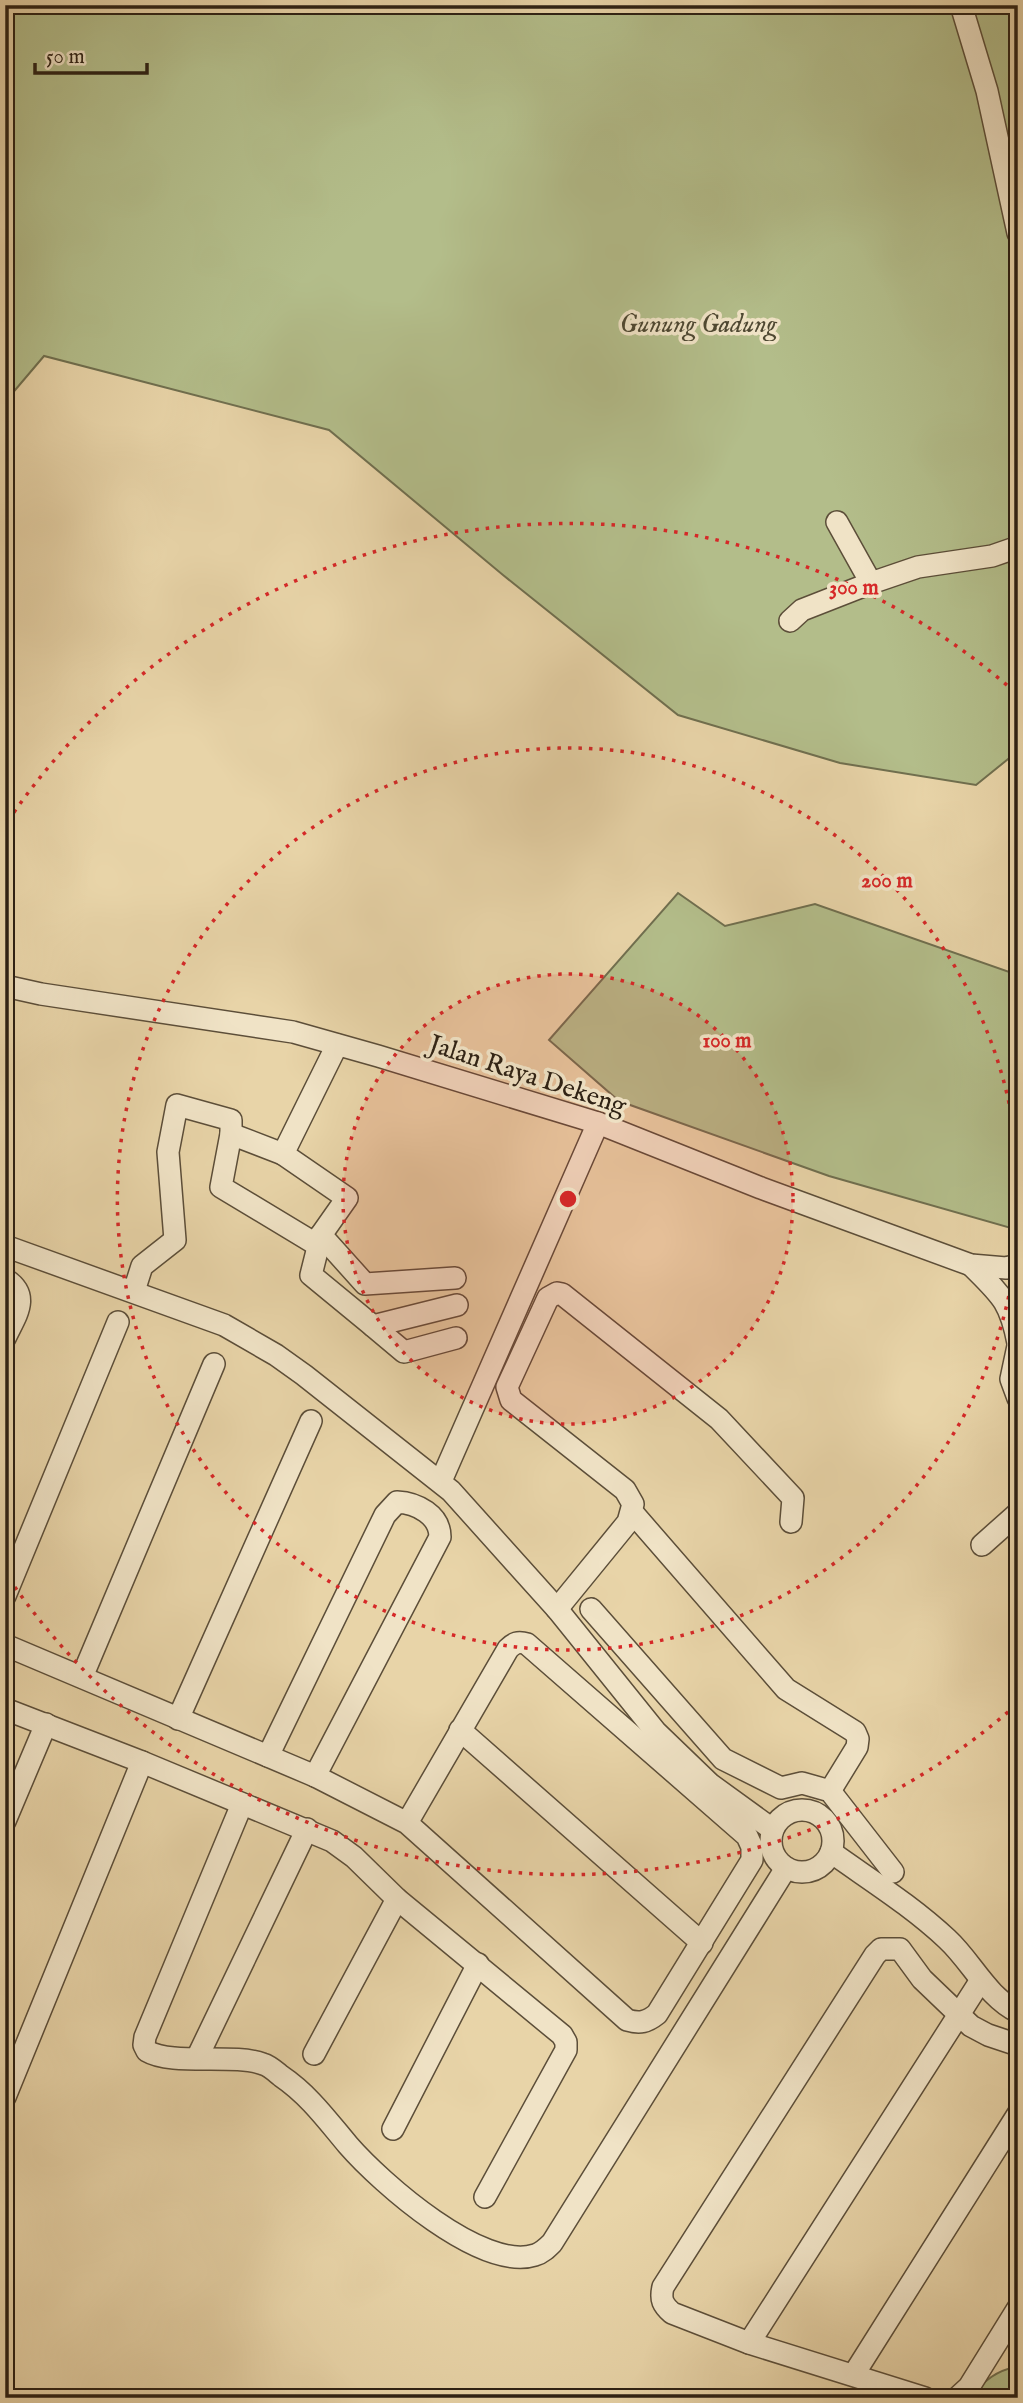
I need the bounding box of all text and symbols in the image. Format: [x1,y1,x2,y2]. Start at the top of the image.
scale bar [35,32,147,76]
text: 50 m [46,44,85,71]
park label: Gunung Gadung [620,308,778,342]
text: 300 m [829,575,879,602]
text: 200 m [861,868,913,895]
street label: Jalan Raya Dekeng [422,1027,631,1123]
text: 100 m [702,1028,752,1055]
centre of rings [556,1187,580,1211]

